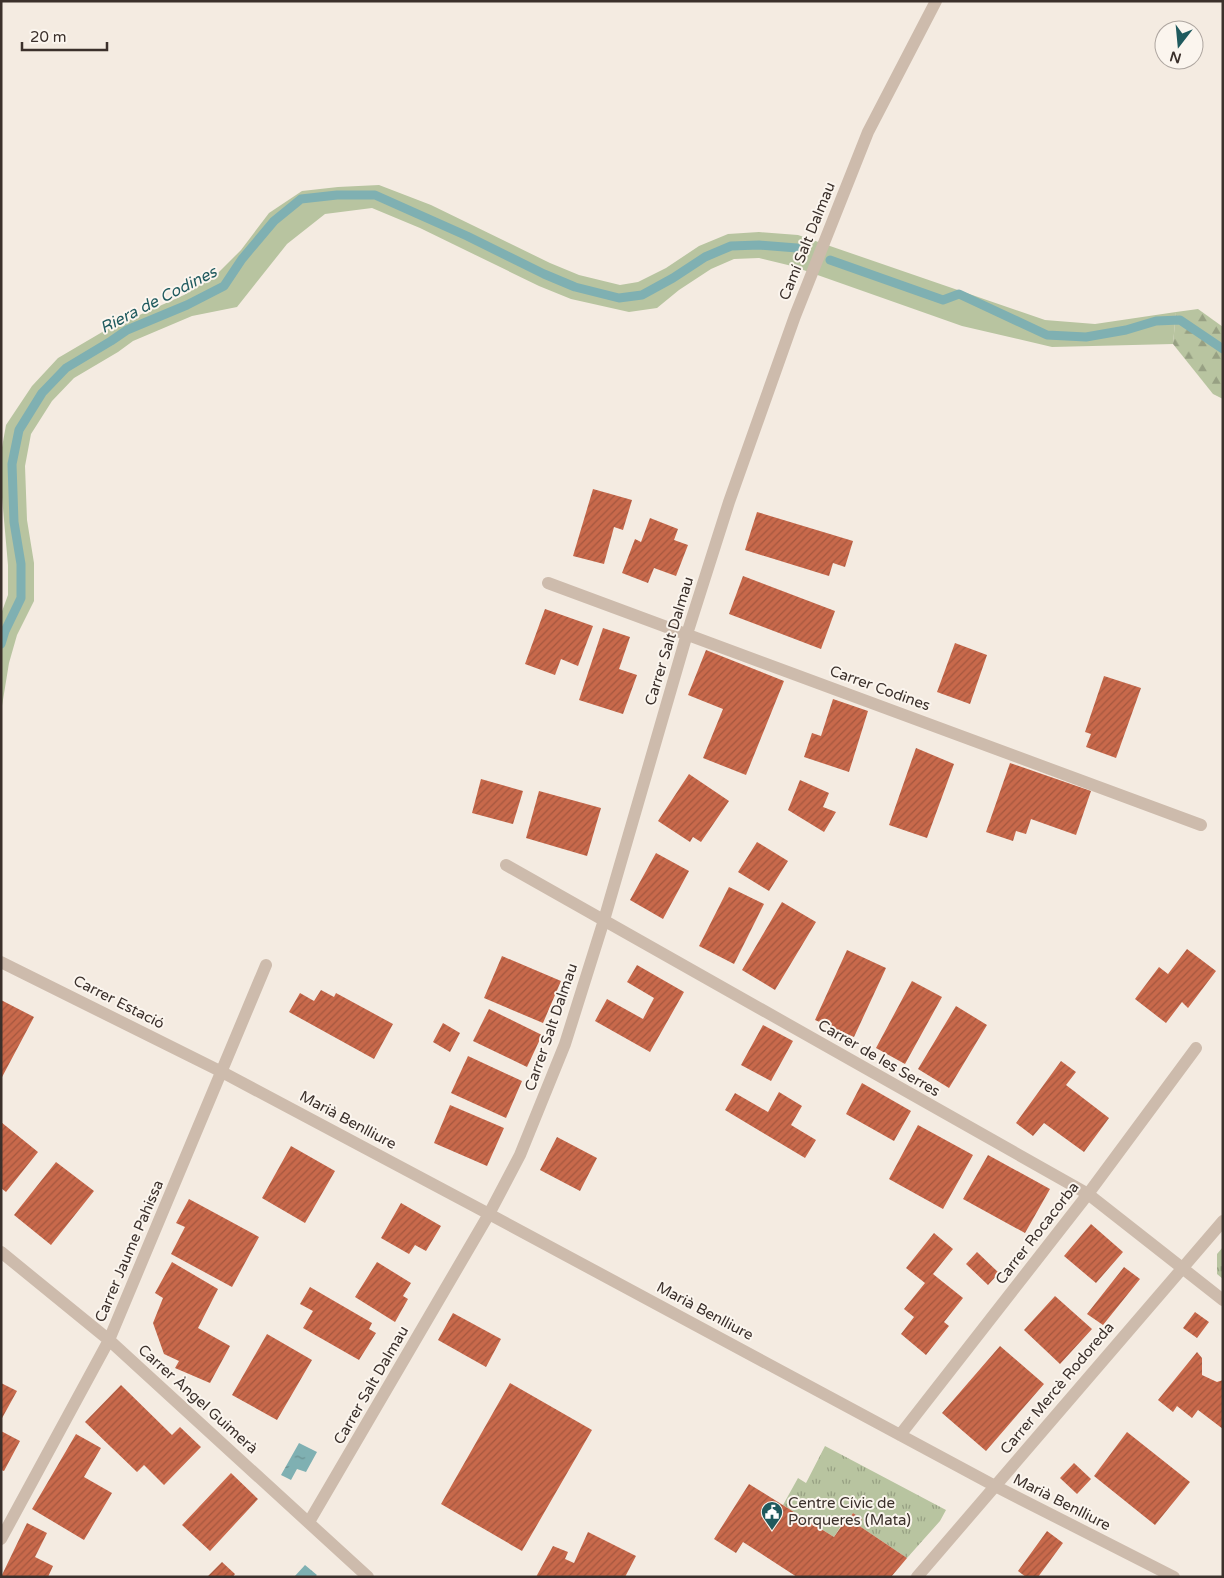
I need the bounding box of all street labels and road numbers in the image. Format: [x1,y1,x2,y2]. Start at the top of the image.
street label: Camí Salt Dalmau [775,179,839,303]
street label: Carrer Salt Dalmau [641,574,697,708]
street label: Carrer Codines [827,661,933,715]
street label: Carrer Salt Dalmau [521,961,581,1093]
street label: Carrer Estació [70,971,168,1033]
street label: Carrer de les Serres [815,1016,943,1100]
street label: Marià Benlliure [297,1087,399,1153]
street label: Carrer Jaume Pahissa [91,1177,167,1325]
street label: Carrer Rocacorba [991,1178,1083,1288]
street label: Marià Benlliure [654,1278,756,1344]
street label: Carrer Mercè Rodoreda [996,1318,1118,1458]
street label: Carrer Salt Dalmau [330,1323,412,1447]
street label: Carrer Àngel Guimerà [134,1341,262,1457]
street label: Marià Benlliure [1010,1470,1114,1534]

